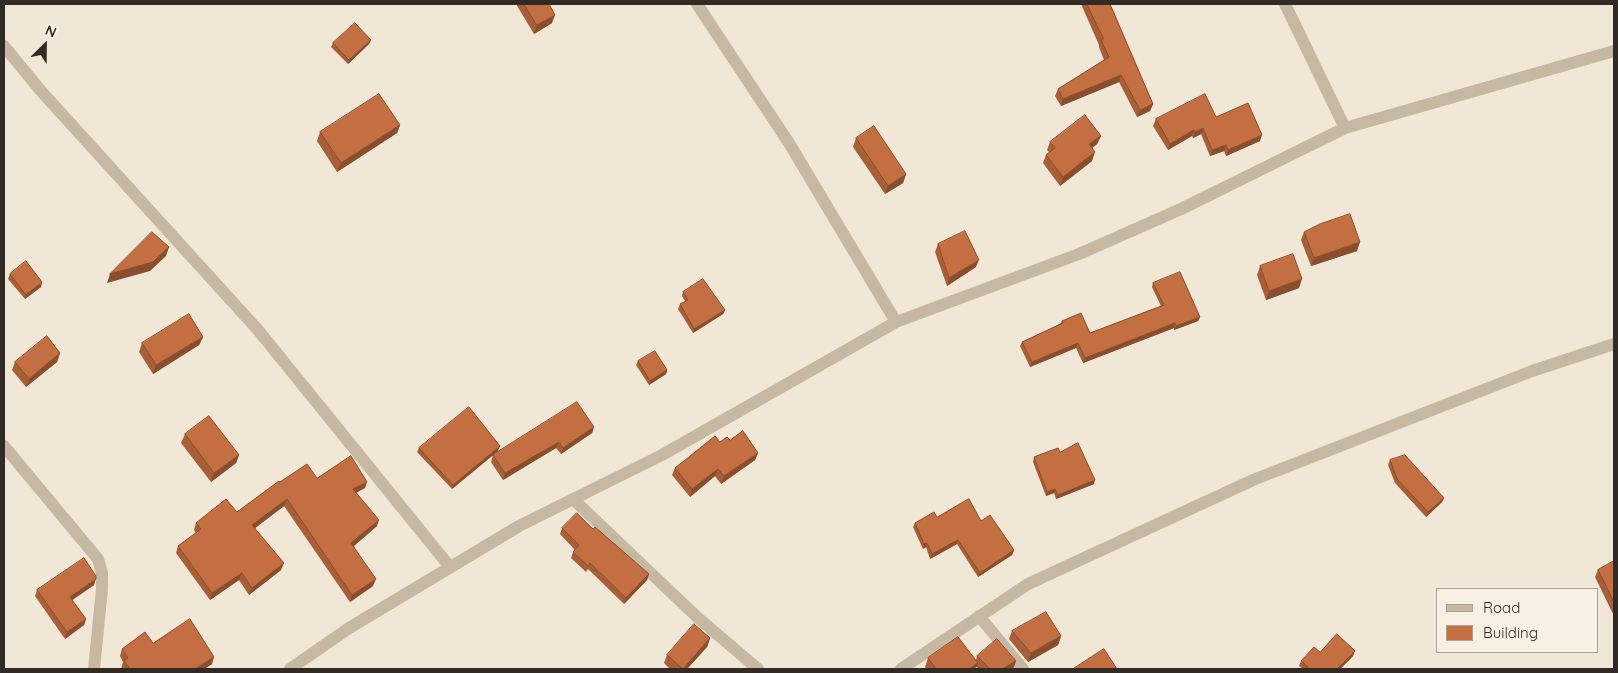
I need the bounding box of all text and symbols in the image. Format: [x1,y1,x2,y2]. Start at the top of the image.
north arrow [20,20,70,70]
text: N [43,21,59,41]
legend [1436,588,1598,653]
text: Road [1483,598,1520,617]
text: Building [1483,623,1538,642]

